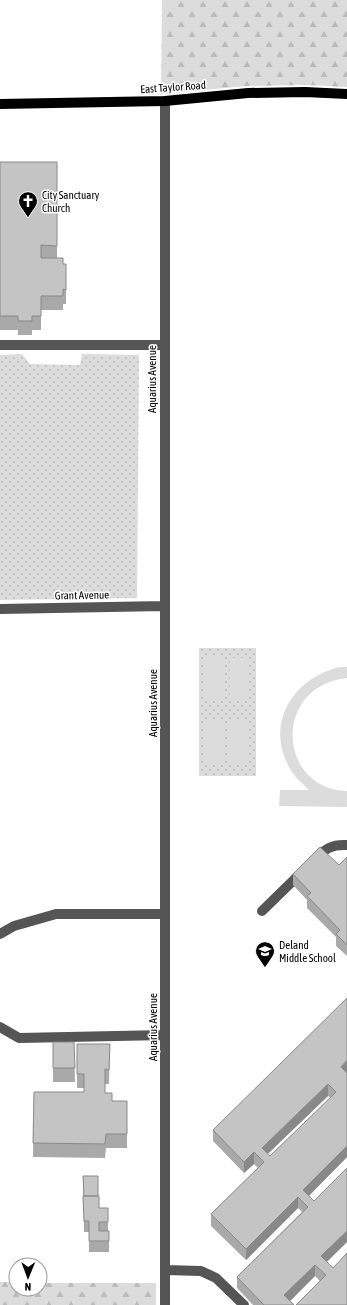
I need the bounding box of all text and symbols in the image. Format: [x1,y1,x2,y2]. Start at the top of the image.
street label: East Taylor Road [140,79,206,95]
place label: City Sanctuary Church [42,189,100,214]
church icon: City Sanctuary Church [17,190,39,218]
street label: Aquarius Avenue [146,345,158,413]
street label: Grant Avenue [55,589,109,601]
street label: Aquarius Avenue [147,669,159,737]
place label: Deland Middle School [279,939,336,964]
school or university icon: Deland Middle School [254,940,276,968]
street label: Aquarius Avenue [147,993,159,1061]
north arrow [8,1257,48,1297]
text: N [24,1281,31,1293]

